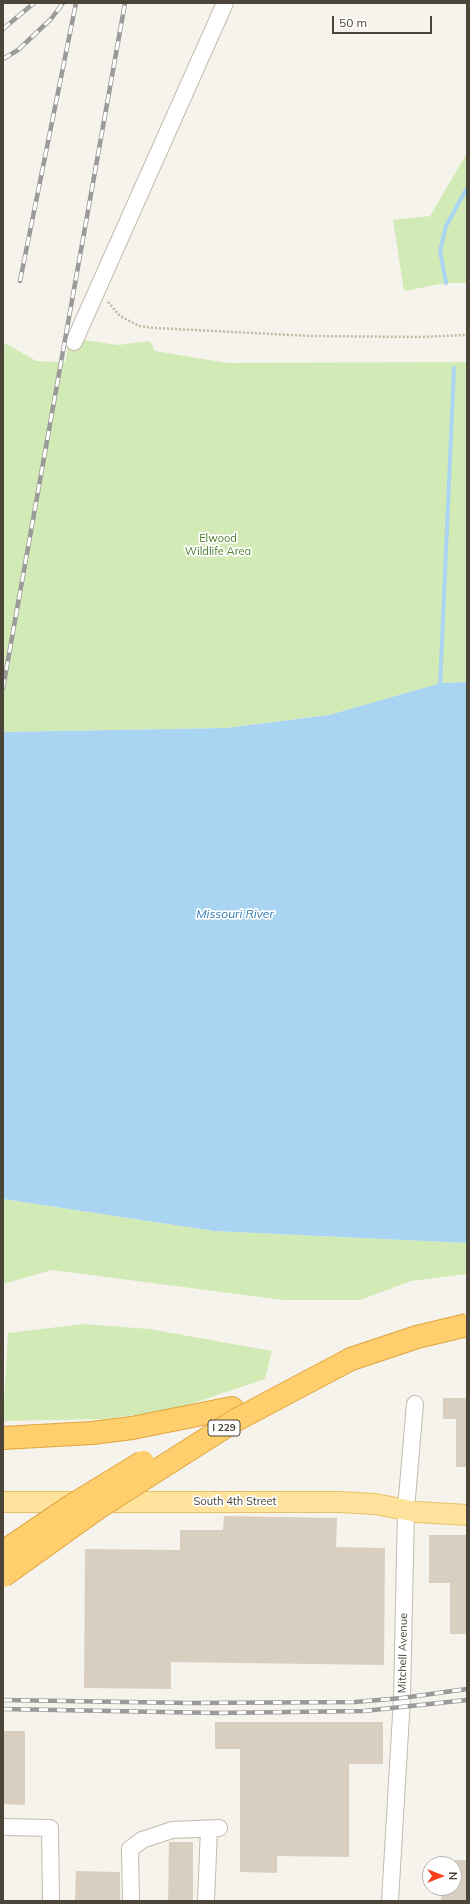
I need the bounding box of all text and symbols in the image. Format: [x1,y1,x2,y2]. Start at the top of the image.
scale bar [334,8,434,34]
text: 50 m [339,15,367,30]
park label: Elwood Wildlife Area [185,532,251,558]
water label: Missouri River [196,907,274,921]
road number: I 229 [208,1420,240,1436]
street label: South 4th Street [194,1495,276,1509]
street label: Mitchell Avenue [396,1613,410,1693]
north arrow [422,1856,462,1896]
text: N [446,1872,460,1880]

